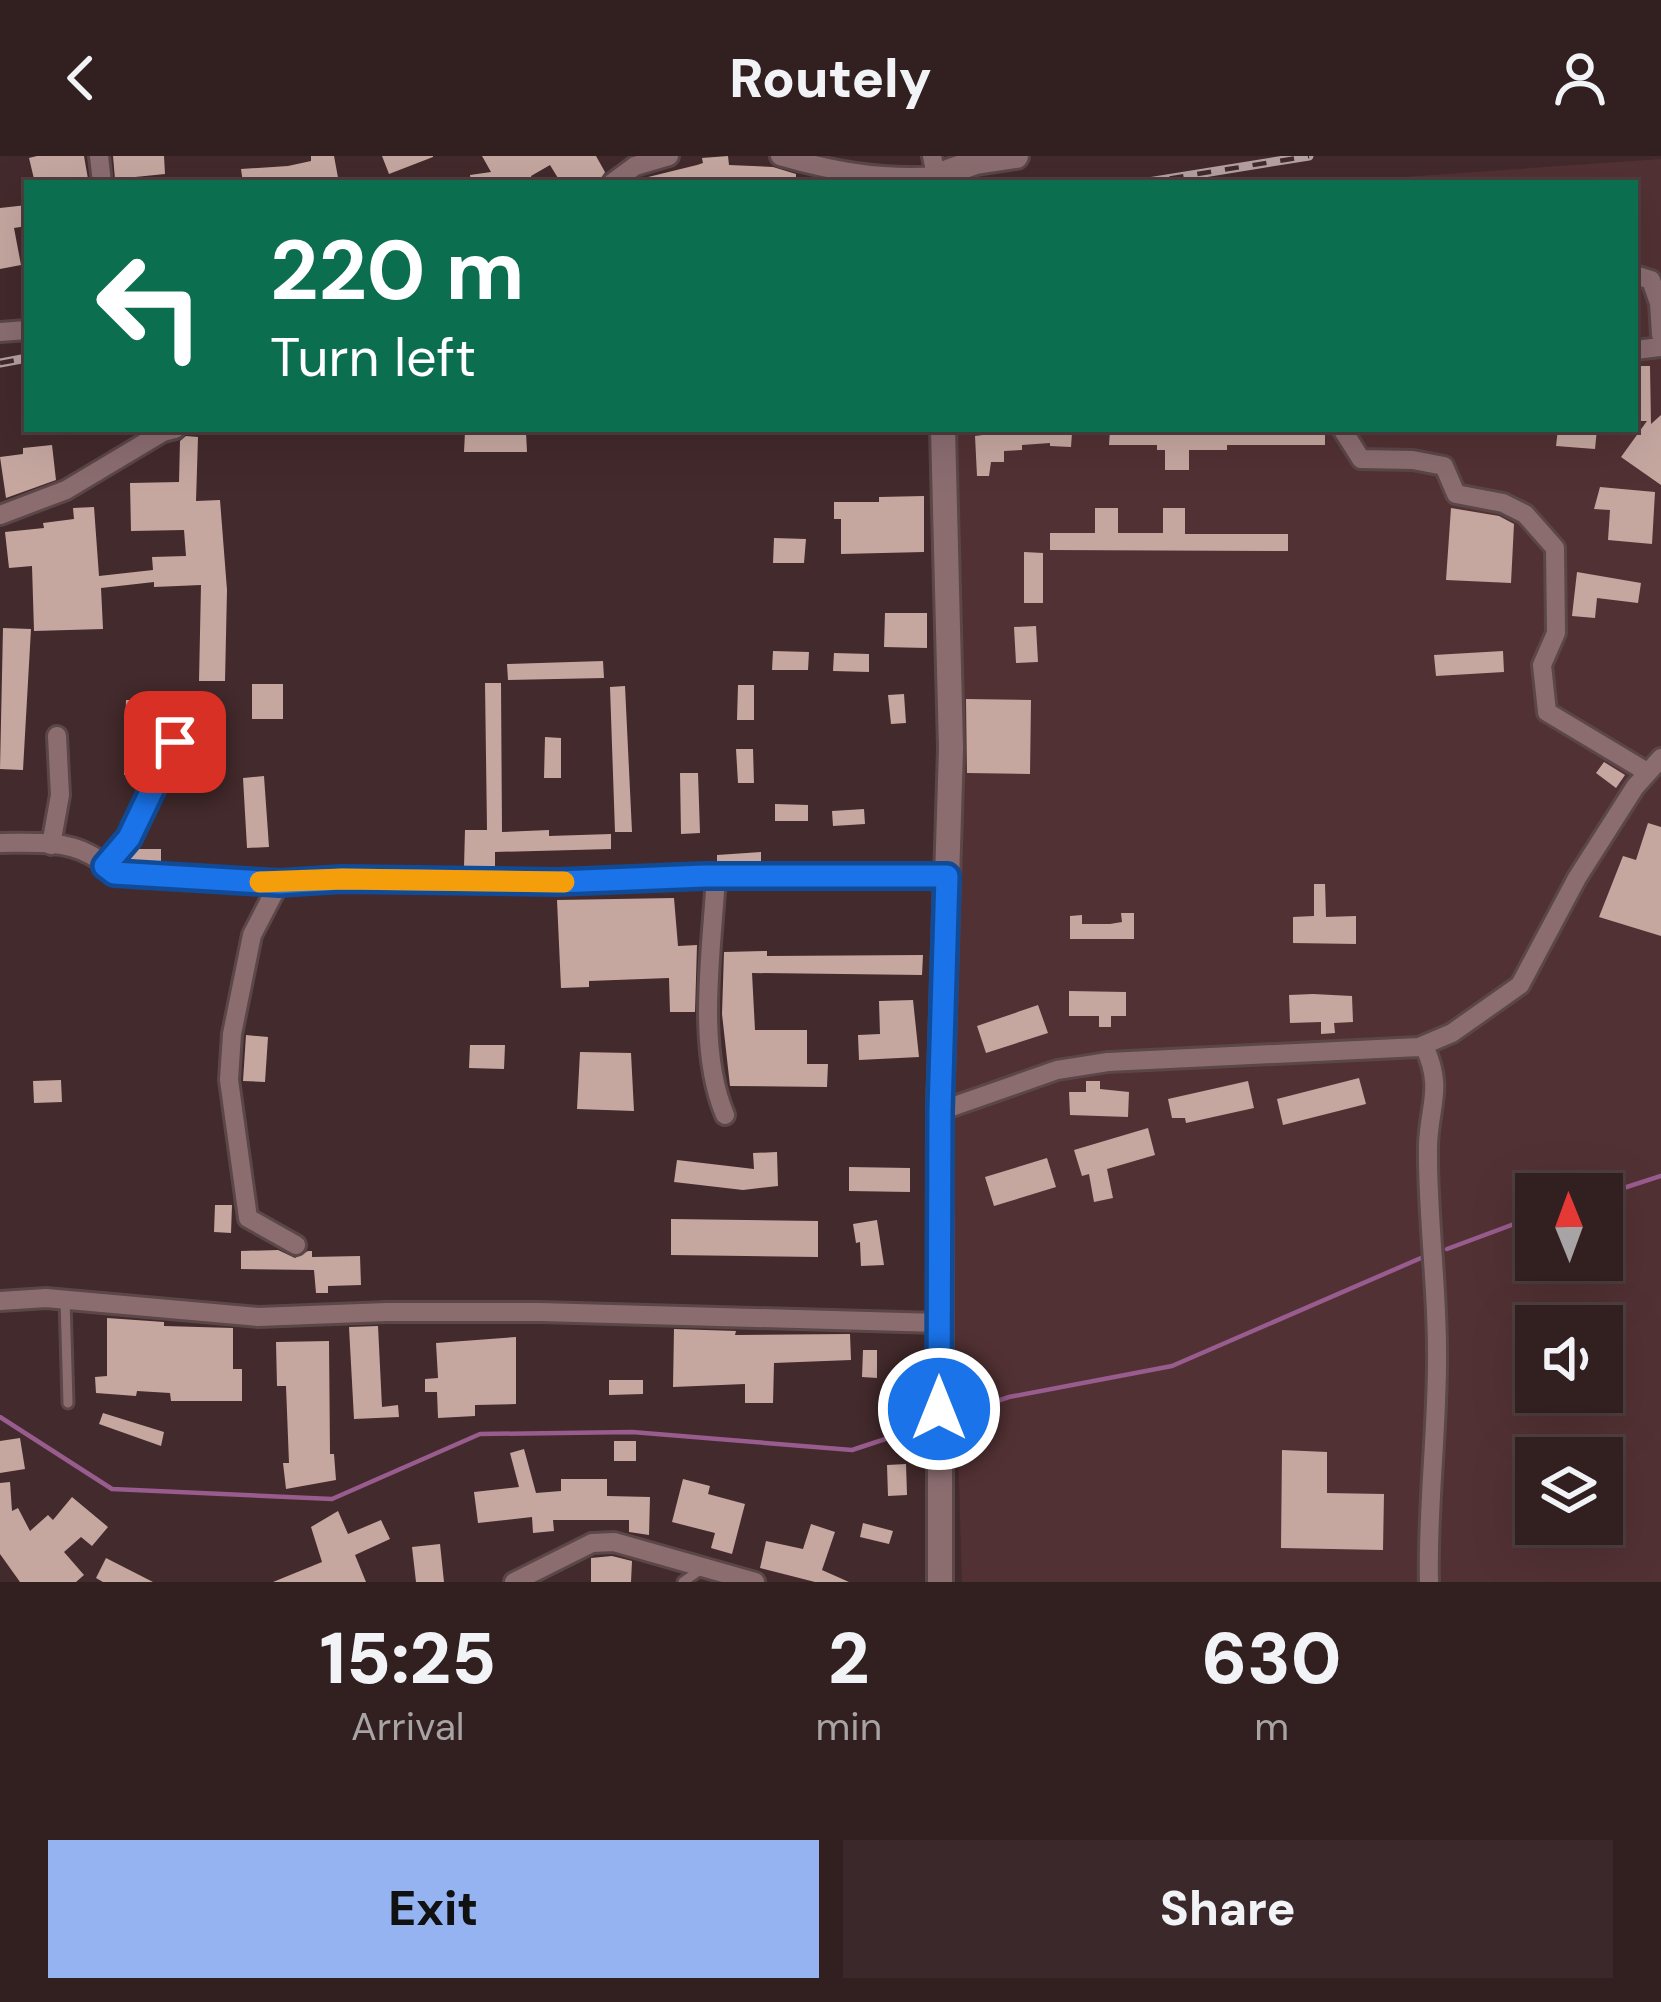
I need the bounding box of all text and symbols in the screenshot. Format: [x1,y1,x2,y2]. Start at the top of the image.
text: Routely [729,43,932,114]
icon: back [48,45,114,111]
icon: person [1547,45,1613,111]
text: 220 m [270,216,525,325]
icon: left [72,228,228,384]
text: Turn left [270,322,476,393]
pin [124,691,226,793]
icon: arrive [142,709,208,775]
north arrow [1515,1173,1623,1281]
map controls [1515,1173,1623,1545]
button: sound [1515,1305,1623,1413]
position arrow [876,1346,1002,1472]
button: layers [1515,1437,1623,1545]
text: 15:25 [319,1612,496,1705]
text: 2 [828,1612,870,1705]
text: 630 [1201,1612,1342,1705]
text: Arrival [351,1701,465,1752]
text: min [816,1701,882,1752]
text: m [1254,1701,1289,1752]
button: Exit [48,1840,819,1978]
button: Share [843,1840,1613,1978]

